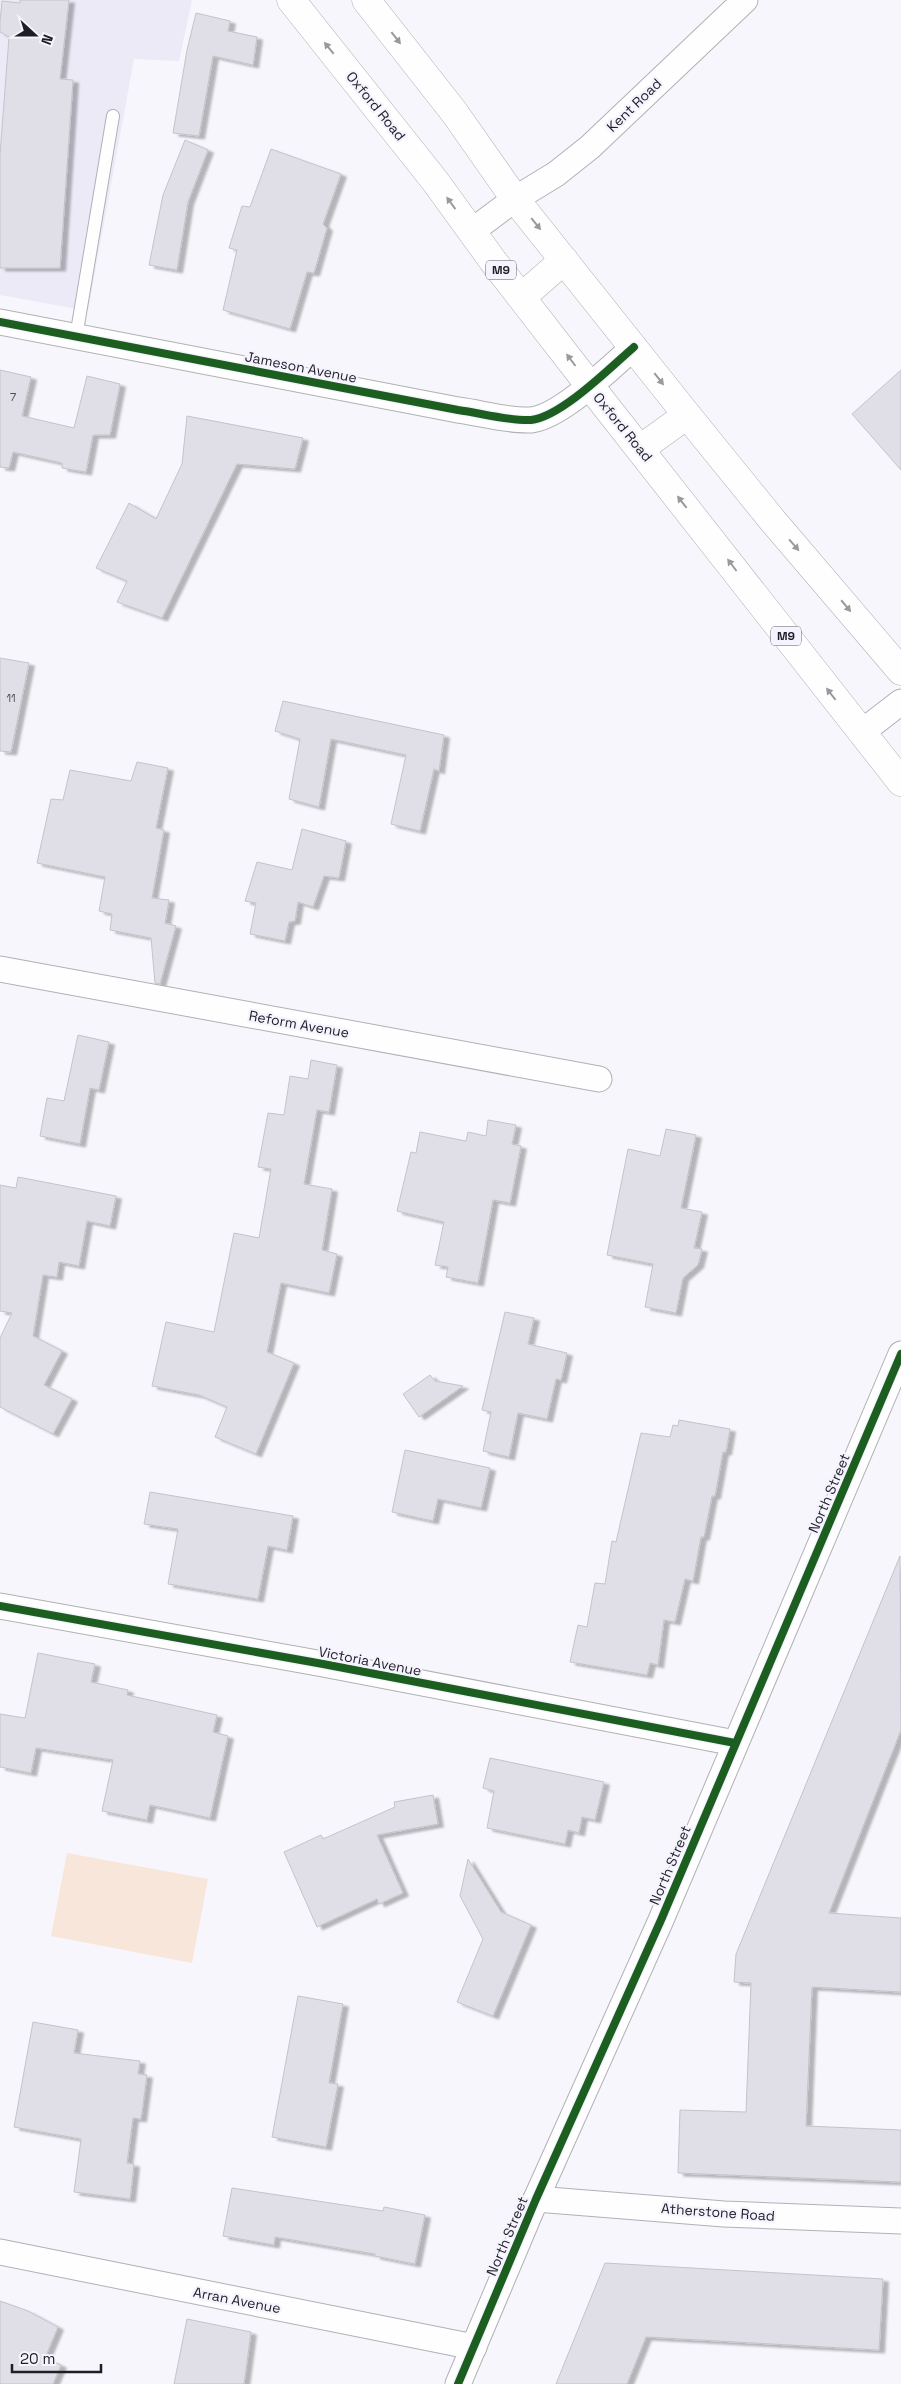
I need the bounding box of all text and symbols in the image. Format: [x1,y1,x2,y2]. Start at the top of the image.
north arrow [10,10,60,60]
text: N [37,32,57,47]
one-way arrow [391,32,402,45]
one-way arrow [324,42,335,55]
street label: Oxford Road [343,68,409,144]
street label: Kent Road [603,74,665,136]
one-way arrow [446,196,456,210]
one-way arrow [530,218,541,231]
road number: M9 [486,260,516,280]
street label: Jameson Avenue [243,347,359,387]
one-way arrow [566,353,576,367]
one-way arrow [653,372,664,385]
street label: Oxford Road [590,389,656,465]
house number: 7 [10,390,16,404]
one-way arrow [677,496,688,509]
one-way arrow [788,539,799,551]
one-way arrow [727,558,737,572]
one-way arrow [841,600,852,613]
road number: M9 [771,626,801,646]
one-way arrow [826,688,837,701]
house number: 11 [6,691,16,705]
street label: Reform Avenue [247,1006,351,1042]
street label: North Street [804,1451,854,1535]
street label: Victoria Avenue [317,1642,423,1680]
street label: North Street [645,1823,695,1907]
street label: North Street [482,2194,532,2278]
street label: Atherstone Road [661,2199,775,2225]
street label: Arran Avenue [192,2283,282,2317]
scale bar [12,2342,101,2374]
text: 20 m [20,2349,55,2368]

